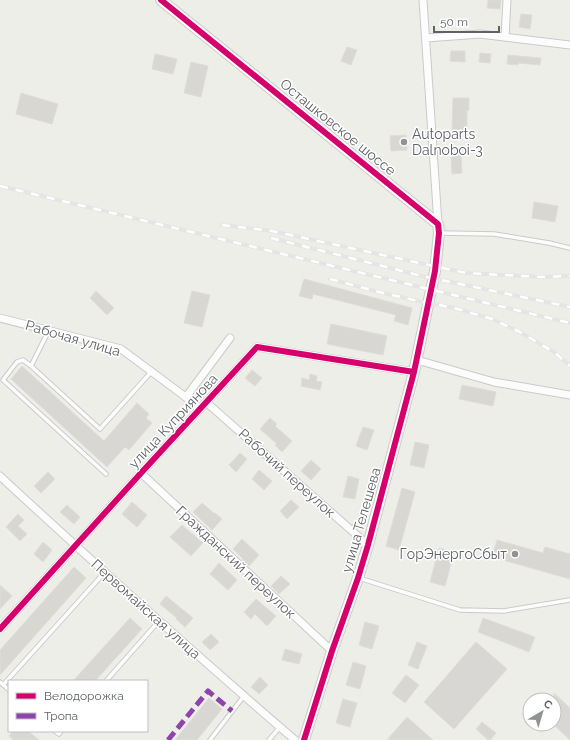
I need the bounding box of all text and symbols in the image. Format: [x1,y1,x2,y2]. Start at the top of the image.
scale bar [434,8,499,34]
text: 50 m [440,15,468,29]
street label: Осташковское шоссе [277,75,399,179]
place label: Autoparts Dalnoboi-3 [412,126,483,158]
marker: Autoparts Dalnoboi-3 [399,137,409,147]
street label: Рабочая улица [24,317,122,359]
street label: улица Куприянова [125,371,221,471]
street label: Рабочий переулок [235,425,339,521]
street label: улица Телешева [338,466,384,574]
street label: Гражданский переулок [173,502,299,622]
place label: ГорЭнергоСбыт [400,546,507,562]
marker: ГорЭнергоСбыт [510,549,520,559]
street label: Первомайская улица [88,556,204,662]
legend [8,680,148,732]
text: Велодорожка [44,689,124,703]
north arrow [522,692,562,732]
text: С [541,697,555,712]
text: Тропа [44,709,78,723]

